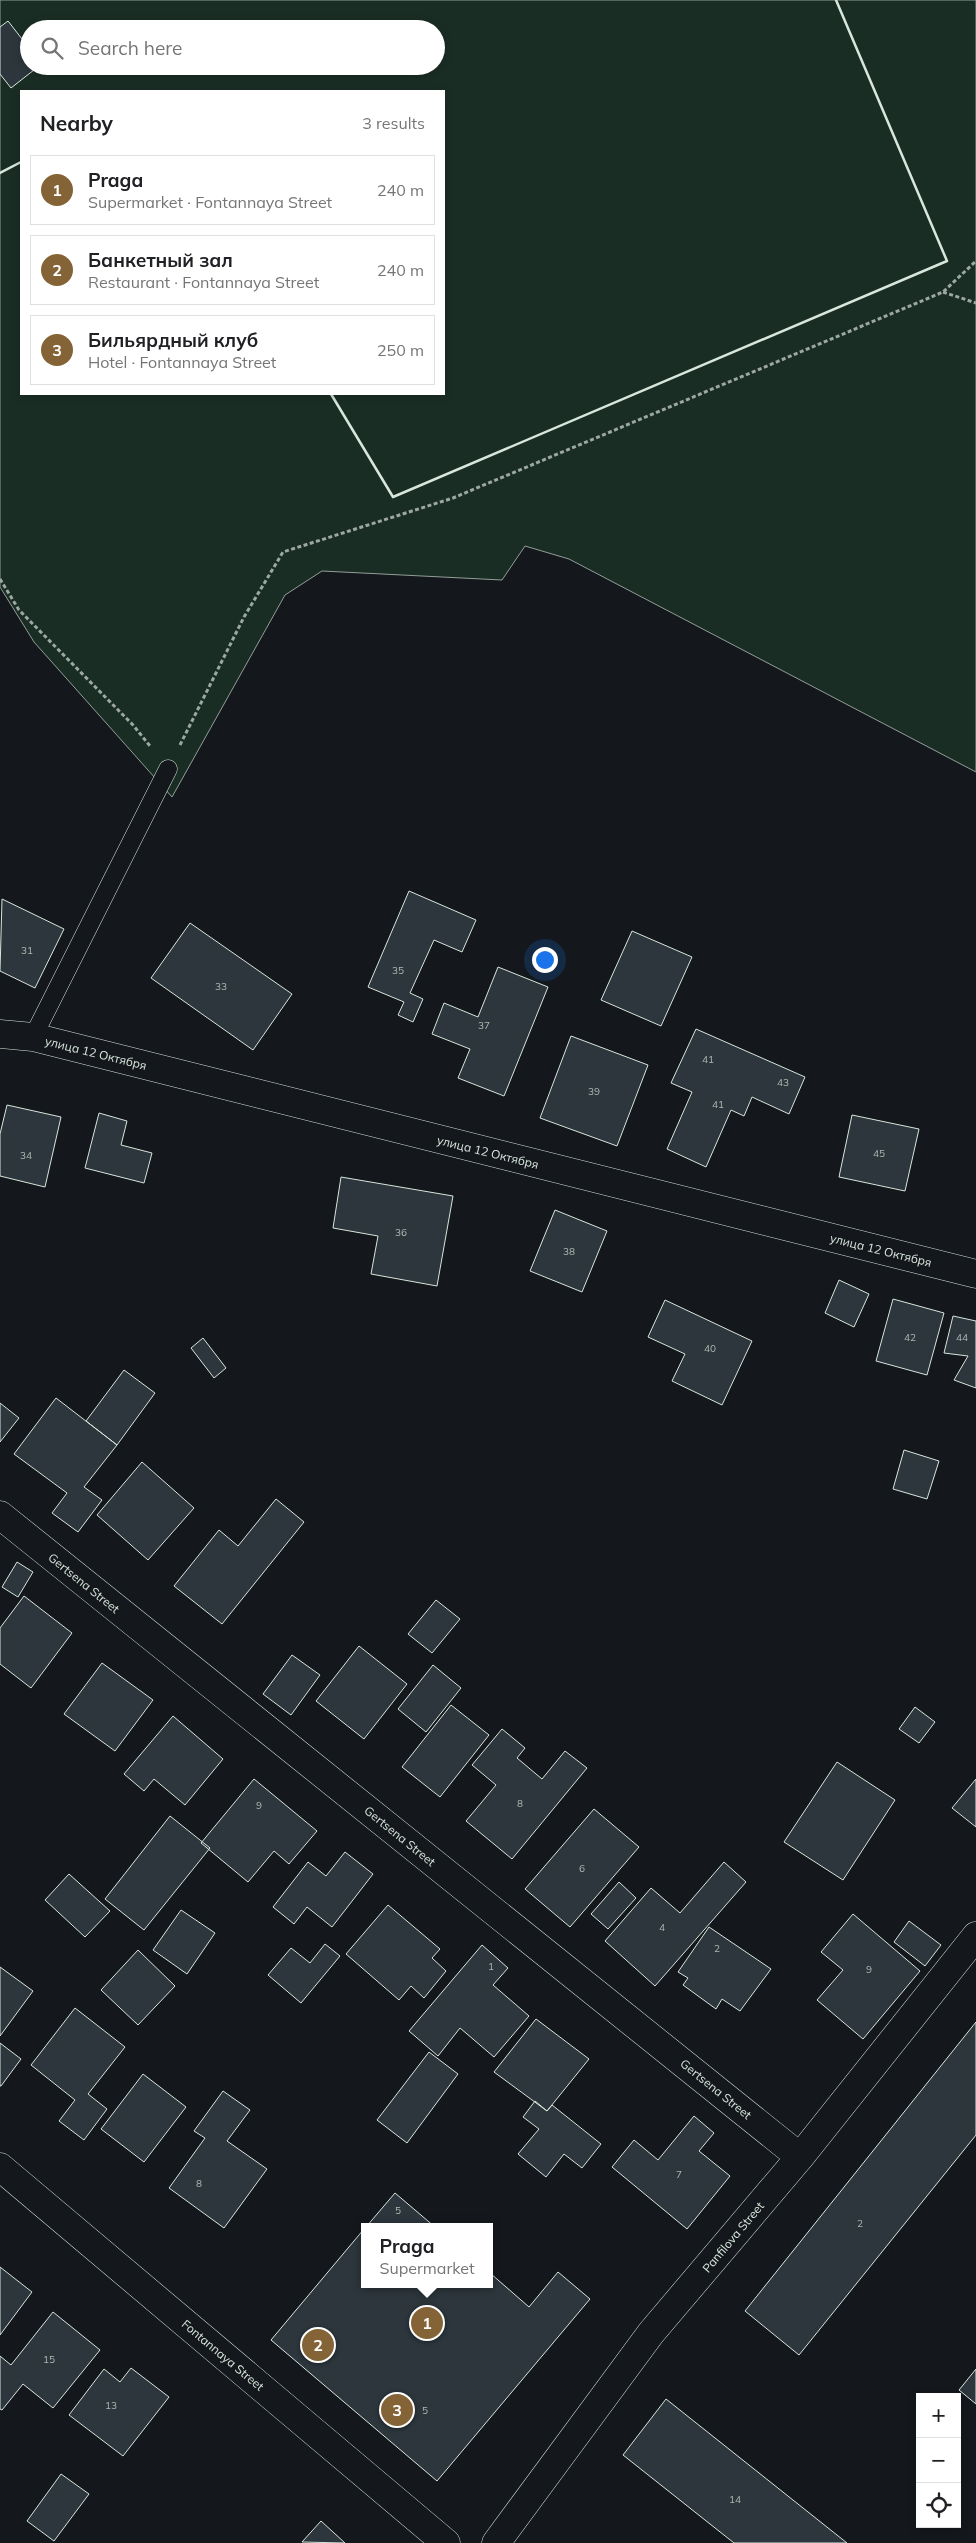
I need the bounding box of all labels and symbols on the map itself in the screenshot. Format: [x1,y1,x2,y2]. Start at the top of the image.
house number: 31 [21,944,33,957]
your location [532,947,558,973]
house number: 35 [392,964,404,977]
house number: 33 [215,980,227,993]
house number: 37 [478,1019,490,1032]
street label: улица 12 Октября [44,1033,148,1073]
house number: 41 [702,1053,714,1066]
house number: 43 [777,1076,789,1089]
house number: 39 [588,1085,600,1098]
house number: 41 [712,1098,724,1111]
street label: улица 12 Октября [436,1132,540,1172]
house number: 45 [873,1147,885,1160]
house number: 34 [20,1149,32,1162]
house number: 36 [395,1226,407,1239]
street label: улица 12 Октября [829,1230,933,1270]
house number: 38 [563,1245,575,1258]
house number: 42 [904,1331,916,1344]
house number: 44 [956,1331,968,1344]
house number: 40 [704,1342,716,1355]
street label: Gertsena Street [45,1550,123,1616]
house number: 8 [517,1797,523,1810]
house number: 9 [256,1799,262,1812]
street label: Gertsena Street [361,1803,439,1869]
house number: 6 [579,1862,585,1875]
house number: 4 [659,1921,665,1934]
house number: 2 [714,1942,720,1955]
house number: 1 [488,1960,494,1973]
house number: 9 [866,1963,872,1976]
street label: Gertsena Street [677,2056,755,2122]
house number: 7 [676,2168,682,2181]
house number: 8 [196,2177,202,2190]
street label: Panfilova Street [699,2198,767,2276]
house number: 5 [395,2204,401,2217]
house number: 2 [857,2217,863,2230]
pin: 1 [411,2304,443,2342]
street label: Fontannaya Street [179,2316,267,2394]
pin: 2 [302,2326,334,2364]
house number: 15 [43,2353,55,2366]
pin: 3 [381,2391,413,2429]
house number: 13 [105,2399,117,2412]
house number: 5 [422,2404,428,2417]
house number: 14 [729,2493,741,2506]

